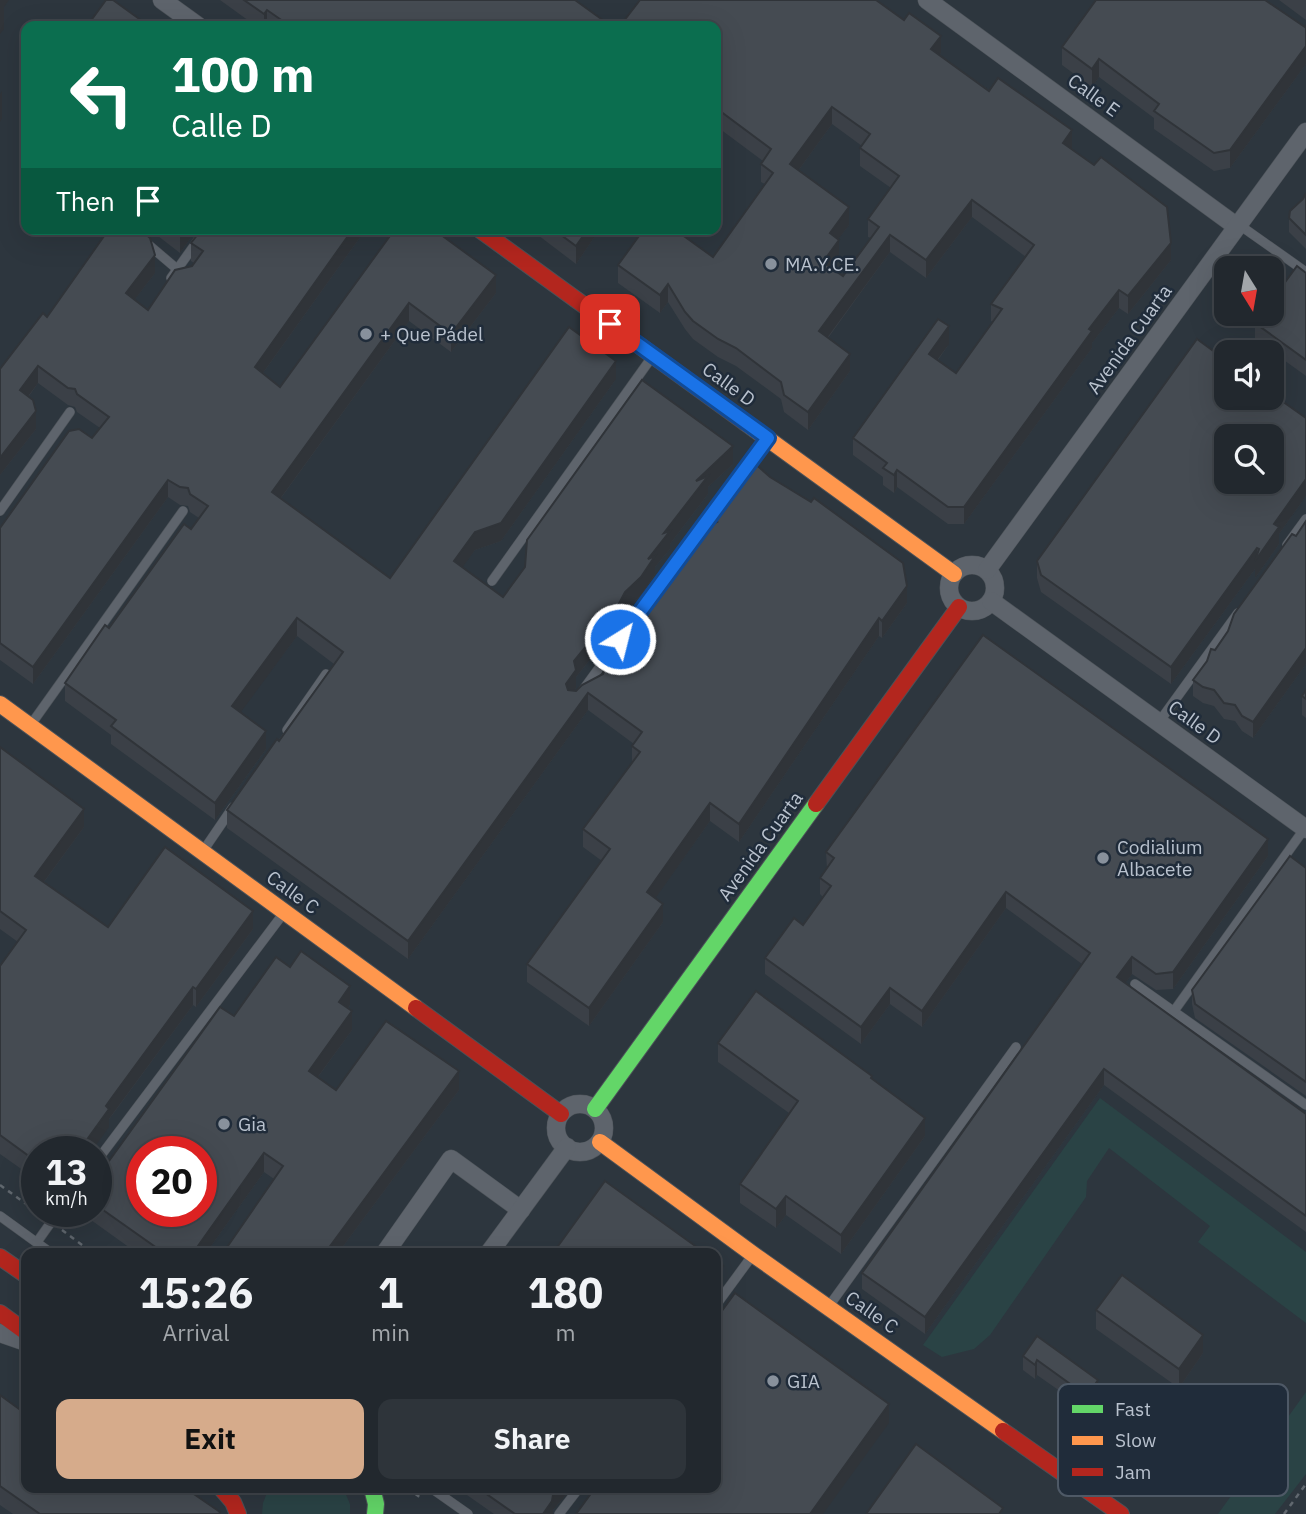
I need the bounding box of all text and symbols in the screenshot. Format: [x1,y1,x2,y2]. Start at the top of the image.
text: 100 m [171,42,315,105]
icon: left [56,49,147,140]
street label: Calle E [1063,68,1125,122]
text: Calle D [171,104,272,146]
icon: arrive [129,182,167,220]
text: Then [56,184,115,218]
place label: MA.Y.CE. [785,252,860,276]
marker: MA.Y.CE. [763,256,779,272]
north arrow [1214,256,1284,326]
map controls [1214,256,1284,494]
street label: Avenida Cuarta [1081,280,1177,398]
pin [580,294,640,354]
icon: arrive [591,305,629,343]
place label: + Que Pádel [380,322,483,346]
marker: + Que Pádel [358,326,374,342]
button: sound [1214,340,1284,410]
street label: Calle D [698,357,760,411]
button: search [1214,424,1284,494]
position arrow [583,602,657,676]
street label: Calle D [1164,695,1226,749]
street label: Avenida Cuarta [712,787,808,905]
place label: Codialium Albacete [1117,835,1203,881]
marker: Codialium Albacete [1095,850,1111,866]
street label: Calle C [262,865,324,919]
place label: Gia [238,1112,266,1136]
marker: Gia [216,1116,232,1132]
speed limit sign: 20 [126,1136,217,1227]
text: 13 [45,1149,88,1195]
text: km/h [45,1187,88,1210]
text: 15:26 [139,1265,253,1320]
text: 1 [378,1265,403,1320]
text: 180 [528,1265,603,1320]
street label: Calle C [841,1285,903,1339]
text: Arrival [163,1317,230,1347]
text: min [371,1317,410,1347]
text: m [555,1317,576,1347]
place label: GIA [787,1369,820,1393]
marker: GIA [765,1373,781,1389]
legend [1058,1384,1288,1496]
text: Fast [1115,1397,1151,1421]
button: Exit [56,1399,364,1479]
button: Share [378,1399,686,1479]
text: Slow [1115,1428,1156,1452]
text: Jam [1115,1460,1151,1484]

